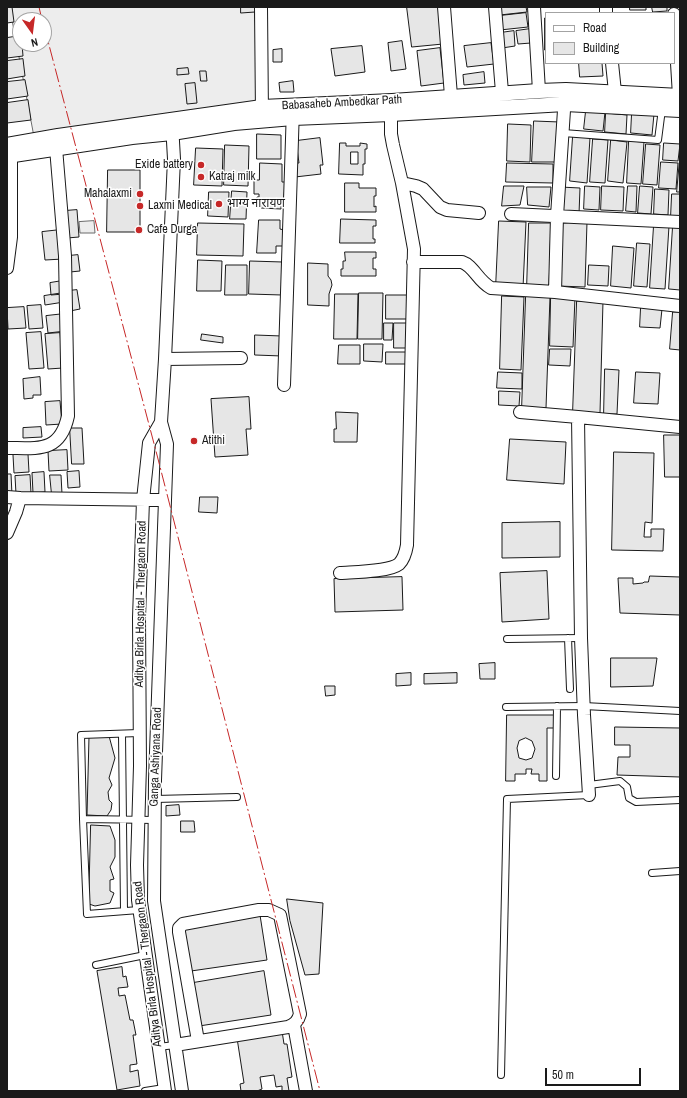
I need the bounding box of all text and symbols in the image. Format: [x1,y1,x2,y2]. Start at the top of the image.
north arrow [12,12,52,52]
legend [545,12,675,64]
text: Road [583,20,607,36]
text: N [30,35,40,50]
text: Building [583,40,619,56]
street label: Babasaheb Ambedkar Path [282,93,402,113]
place label: Exide battery [135,158,193,172]
marker: Exide battery [196,160,206,170]
place label: Katraj milk [209,170,255,184]
marker: Katraj milk [196,172,206,182]
place label: Mahalaxmi [84,187,132,201]
marker: Mahalaxmi [135,189,145,199]
place label: भाग्य नारायण [227,197,285,211]
place label: Laxmi Medical [148,199,212,213]
marker: भाग्य नारायण [214,199,224,209]
marker: Laxmi Medical [135,201,145,211]
place label: Cafe Durga [147,223,197,237]
marker: Cafe Durga [134,225,144,235]
place label: Atithi [202,434,225,448]
marker: Atithi [189,436,199,446]
street label: Aditya Birla Hospital - Thergaon Road [132,520,150,688]
street label: Ganga Ashiyana Road [147,707,165,807]
street label: Aditya Birla Hospital - Thergaon Road [131,880,165,1048]
scale bar [547,1060,643,1086]
text: 50 m [552,1067,574,1083]

